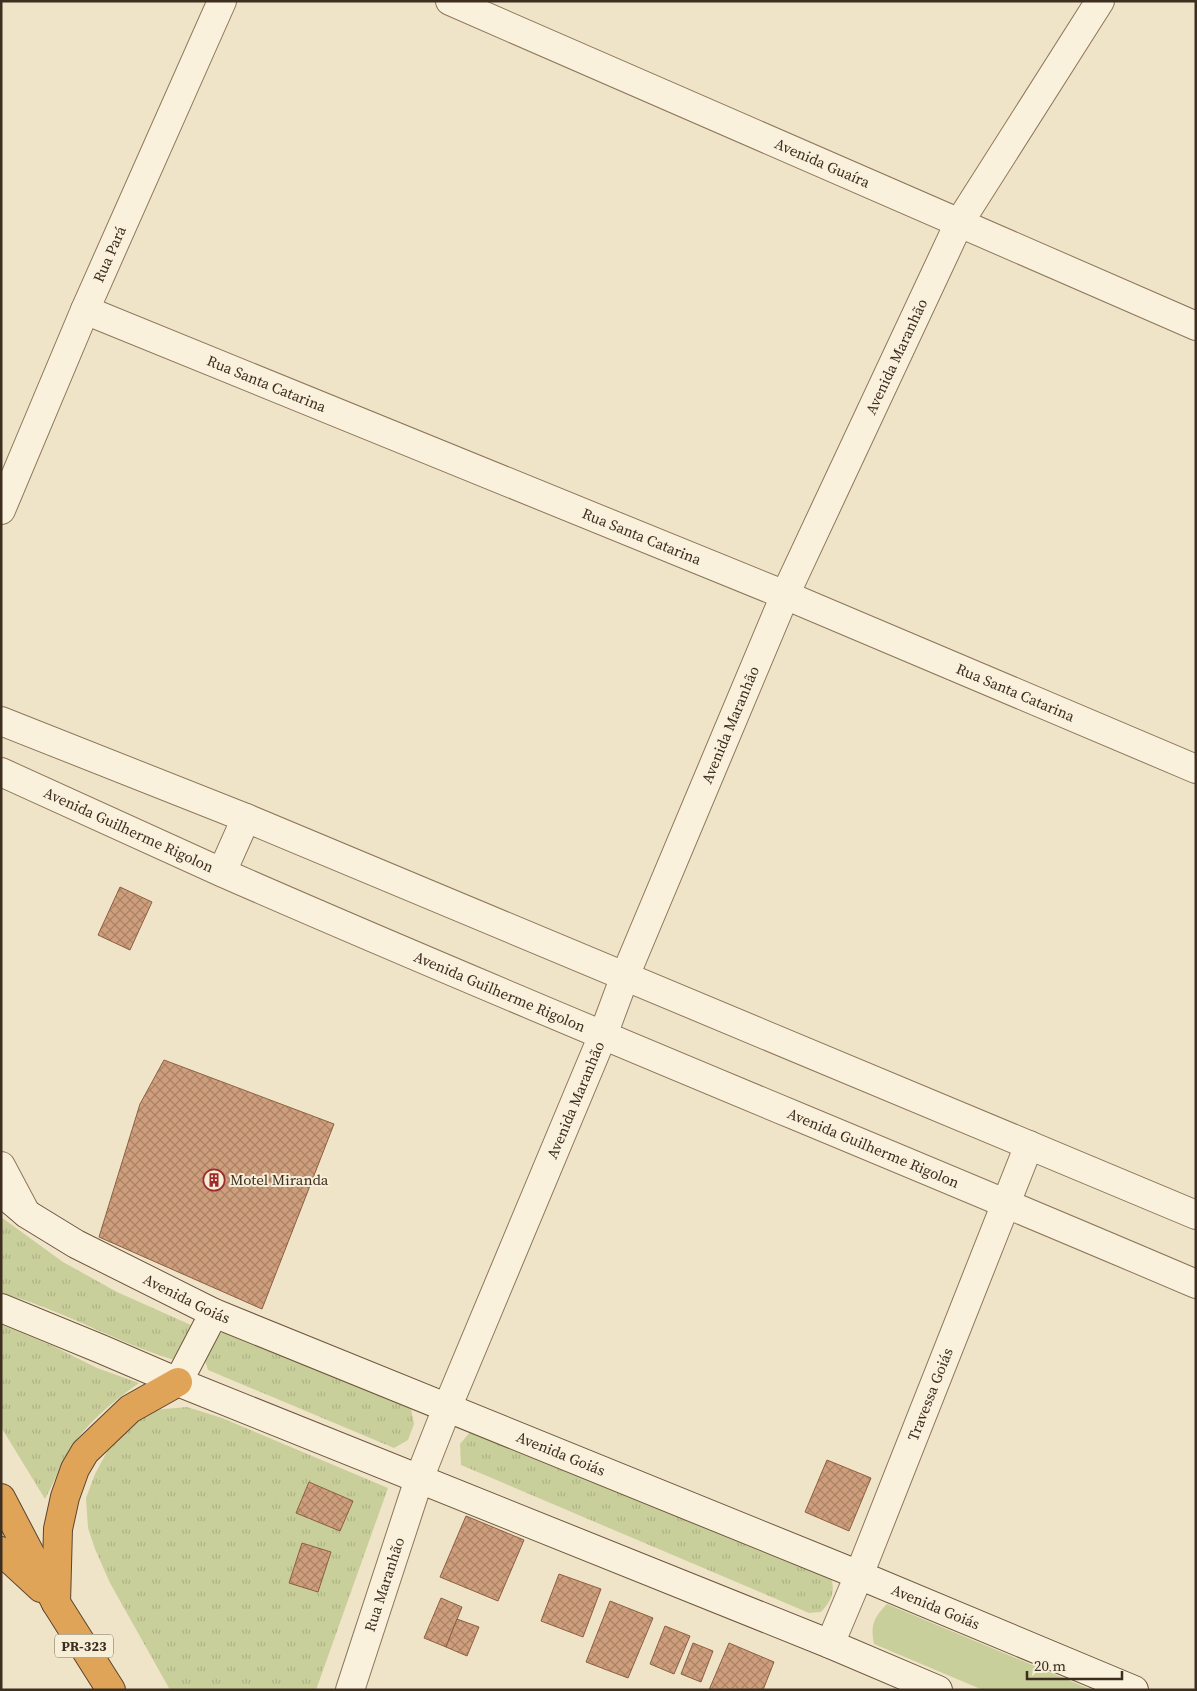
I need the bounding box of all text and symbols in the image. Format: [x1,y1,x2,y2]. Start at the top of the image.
street label: Avenida Guaíra [771,133,874,193]
street label: Rua Pará [88,222,131,286]
street label: Avenida Maranhão [860,295,932,418]
street label: Rua Santa Catarina [204,350,330,417]
street label: Rua Santa Catarina [579,503,705,570]
street label: Rua Santa Catarina [953,658,1078,727]
street label: Avenida Maranhão [696,663,764,787]
street label: Avenida Guilherme Rigolon [40,782,217,877]
street label: Avenida Guilherme Rigolon [411,946,589,1037]
street label: Avenida Maranhão [541,1038,609,1162]
street label: Avenida Guilherme Rigolon [784,1102,963,1193]
building icon: Motel Miranda [202,1168,226,1192]
place label: Motel Miranda [230,1169,329,1190]
street label: Avenida Goiás [140,1268,233,1328]
street label: Travessa Goiás [902,1345,958,1444]
street label: Avenida Goiás [513,1426,608,1481]
street label: Rua Maranhão [359,1534,409,1634]
street label: Avenida Goiás [888,1579,983,1634]
road number: PR-323 [55,1634,113,1658]
scale bar [1027,1648,1122,1680]
text: 20 m [1034,1655,1066,1676]

